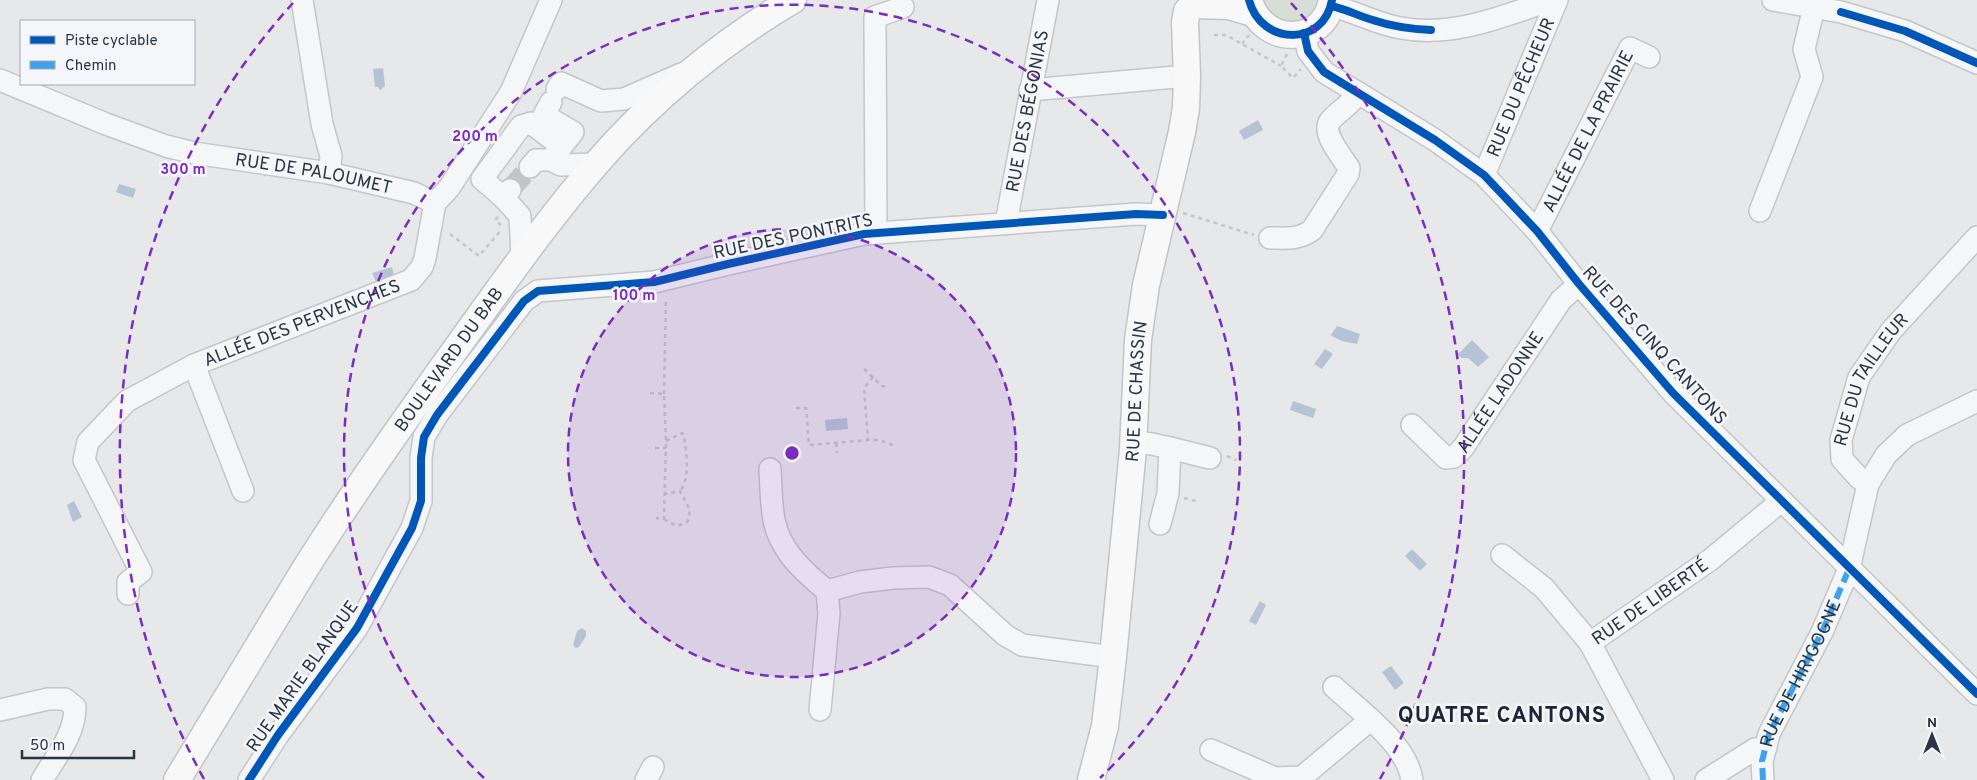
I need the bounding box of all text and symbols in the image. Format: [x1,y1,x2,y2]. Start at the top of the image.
street label: RUE DU PÊCHEUR [1483,15,1561,161]
legend [20,20,195,85]
street label: RUE DES BÉGONIAS [1002,28,1055,194]
text: Piste cyclable [65,32,158,51]
street label: ALLÉE DE LA PRAIRIE [1538,47,1640,217]
text: Chemin [65,57,117,76]
text: 200 m [452,128,498,147]
street label: RUE DE PALOUMET [234,149,394,200]
text: 300 m [160,161,206,180]
street label: RUE DES PONTRITS [711,209,875,266]
street label: RUE DES CINQ CANTONS [1577,262,1731,430]
street label: ALLÉE DES PERVENCHES [201,275,404,373]
street label: BOULEVARD DU BAB [390,283,509,437]
text: 100 m [613,287,655,306]
street label: RUE DU TAILLEUR [1830,309,1915,449]
street label: RUE DE CHASSIN [1122,319,1154,463]
street label: ALLÉE LADONNE [1453,328,1550,458]
centre of rings [783,444,801,462]
street label: RUE DE LIBERTÉ [1588,553,1714,651]
street label: RUE MARIE BLANQUE [242,596,364,757]
street label: RUE DE HIRIGOGNE [1756,596,1847,750]
district label: QUATRE CANTONS [1398,703,1606,730]
north arrow [1907,710,1957,760]
text: N [1927,715,1937,732]
scale bar [22,728,135,760]
text: 50 m [30,737,65,756]

